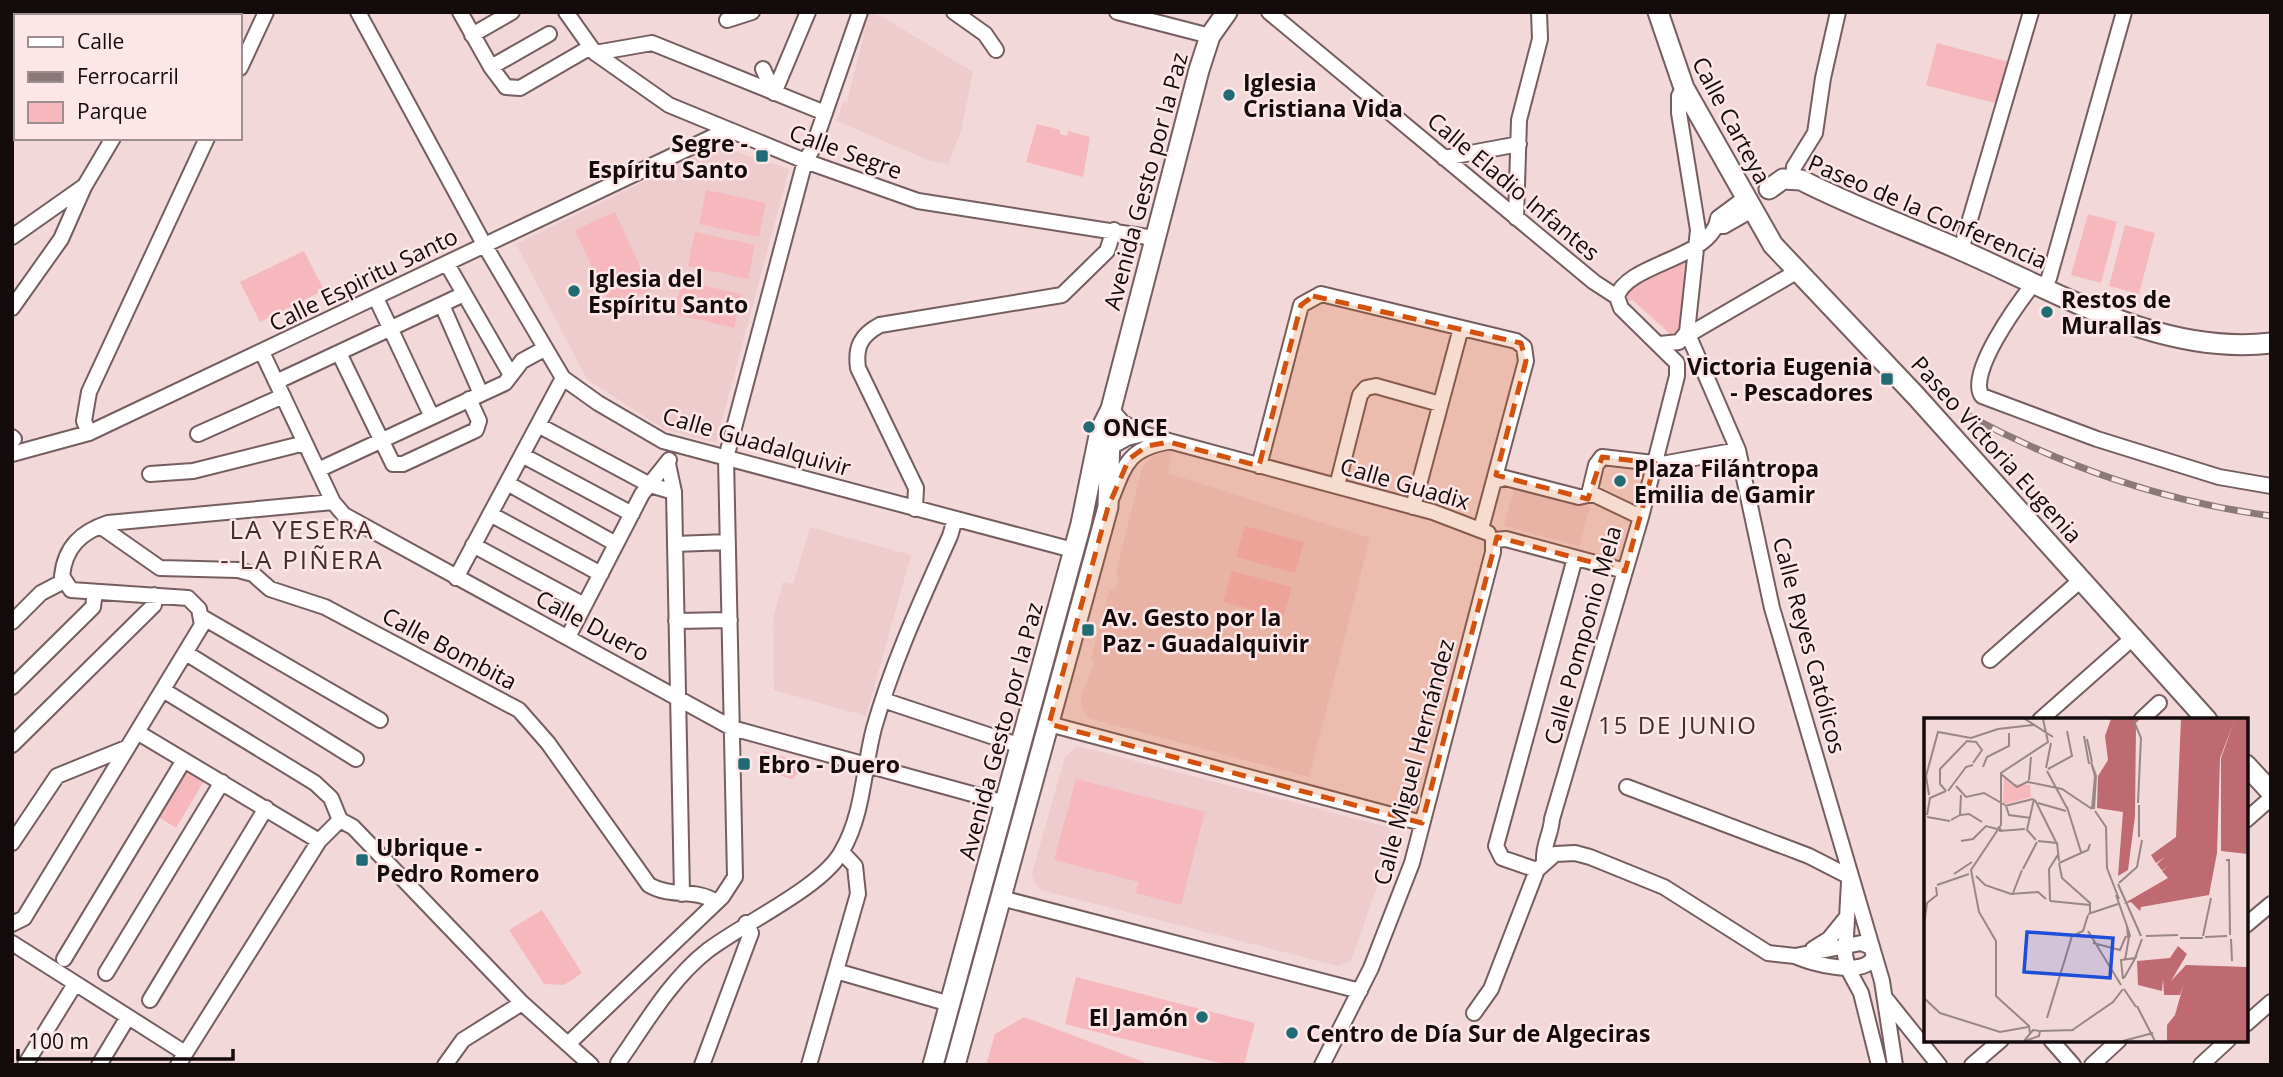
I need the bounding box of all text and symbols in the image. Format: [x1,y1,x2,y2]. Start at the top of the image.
legend [14,14,242,140]
text: Calle [77,27,124,55]
street label: Avenida Gesto por la Paz [1095,49,1195,313]
street label: Calle Carteya [1685,51,1779,189]
text: Ferrocarril [77,62,179,90]
place label: Iglesia Cristiana Vida [1243,66,1403,124]
marker: Iglesia Cristiana Vida [1221,87,1237,103]
text: Parque [77,97,147,125]
street label: Calle Eladio Infantes [1421,104,1607,268]
street label: Calle Segre [785,116,907,186]
place label: Segre - Espíritu Santo [588,127,748,185]
street label: Paseo de la Conferencia [1803,146,2053,276]
marker: Segre - Espíritu Santo [754,148,770,164]
street label: Calle Espiritu Santo [263,219,463,339]
place label: Iglesia del Espíritu Santo [588,262,748,320]
marker: Iglesia del Espíritu Santo [566,283,582,299]
place label: Restos de Murallas [2061,283,2171,341]
marker: Restos de Murallas [2039,304,2055,320]
street label: Paseo Victoria Eugenia [1904,348,2090,550]
place label: Victoria Eugenia - Pescadores [1687,350,1873,408]
marker: Victoria Eugenia - Pescadores [1879,371,1895,387]
street label: Calle Guadalquivir [659,399,856,483]
place label: ONCE [1103,411,1168,443]
marker: ONCE [1081,419,1097,435]
street label: Calle Guadix [1337,449,1473,517]
place label: Plaza Filántropa Emilia de Gamir [1634,452,1819,510]
marker: Plaza Filántropa Emilia de Gamir [1612,473,1628,489]
district label: LA YESERA - LA PIÑERA [220,511,384,577]
street label: Calle Pomponio Mela [1535,522,1629,748]
street label: Calle Reyes Católicos [1766,533,1854,757]
street label: Calle Duero [530,582,656,668]
street label: Calle Bombita [377,599,523,697]
street label: Avenida Gesto por la Paz [950,599,1050,863]
place label: Av. Gesto por la Paz - Guadalquivir [1102,601,1309,659]
marker: Av. Gesto por la Paz - Guadalquivir [1080,622,1096,638]
street label: Calle Miguel Hernández [1365,635,1461,889]
district label: 15 DE JUNIO [1598,708,1758,741]
inset map [1924,718,2248,1042]
place label: Ebro - Duero [758,748,900,780]
marker: Ebro - Duero [736,756,752,772]
place label: Ubrique - Pedro Romero [376,831,540,889]
marker: Ubrique - Pedro Romero [354,852,370,868]
place label: El Jamón [1089,1001,1188,1033]
marker: El Jamón [1194,1009,1210,1025]
place label: Centro de Día Sur de Algeciras [1306,1017,1650,1049]
scale bar [18,1018,233,1062]
marker: Centro de Día Sur de Algeciras [1284,1025,1300,1041]
text: 100 m [28,1027,89,1055]

